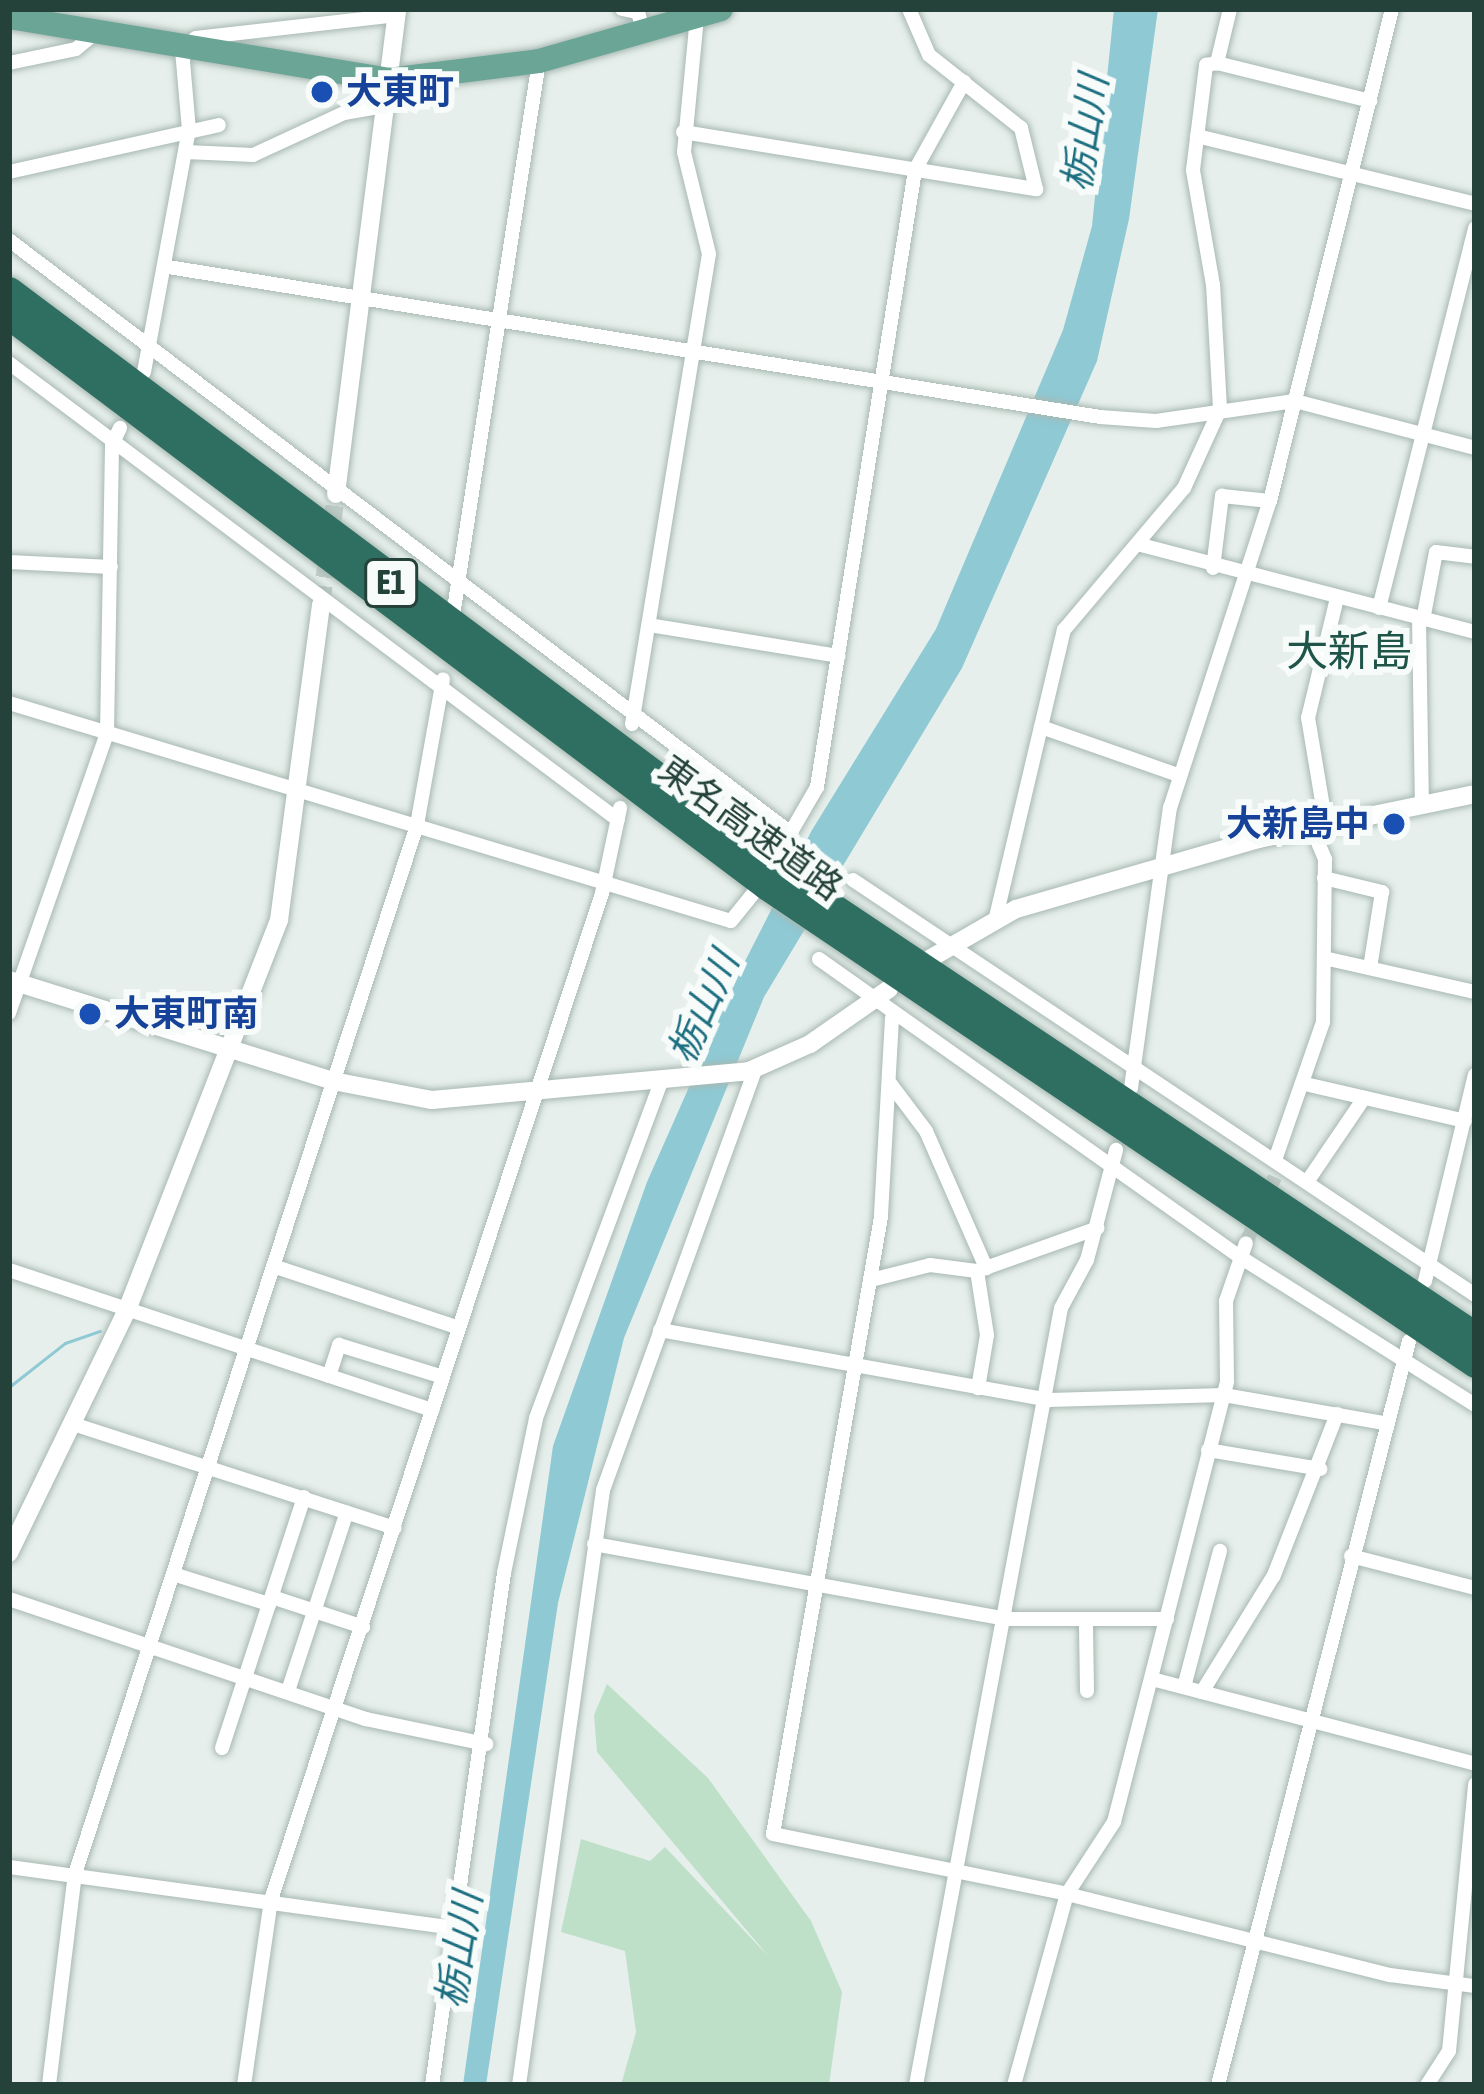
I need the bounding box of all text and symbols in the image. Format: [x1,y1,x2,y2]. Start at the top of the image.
place label: 大東町 [346,70,454,114]
water label: 栃山川 [1053,72,1117,194]
marker: 大東町 [309,79,335,105]
road number: E1 [364,556,418,610]
district label: 大新島 [1286,626,1412,676]
street label: 東名高速道路 [651,747,851,909]
place label: 大新島中 [1226,802,1370,846]
marker: 大新島中 [1381,811,1407,837]
water label: 栃山川 [658,944,748,1070]
place label: 大東町南 [114,992,258,1036]
marker: 大東町南 [77,1001,103,1027]
water label: 栃山川 [427,1889,491,2011]

